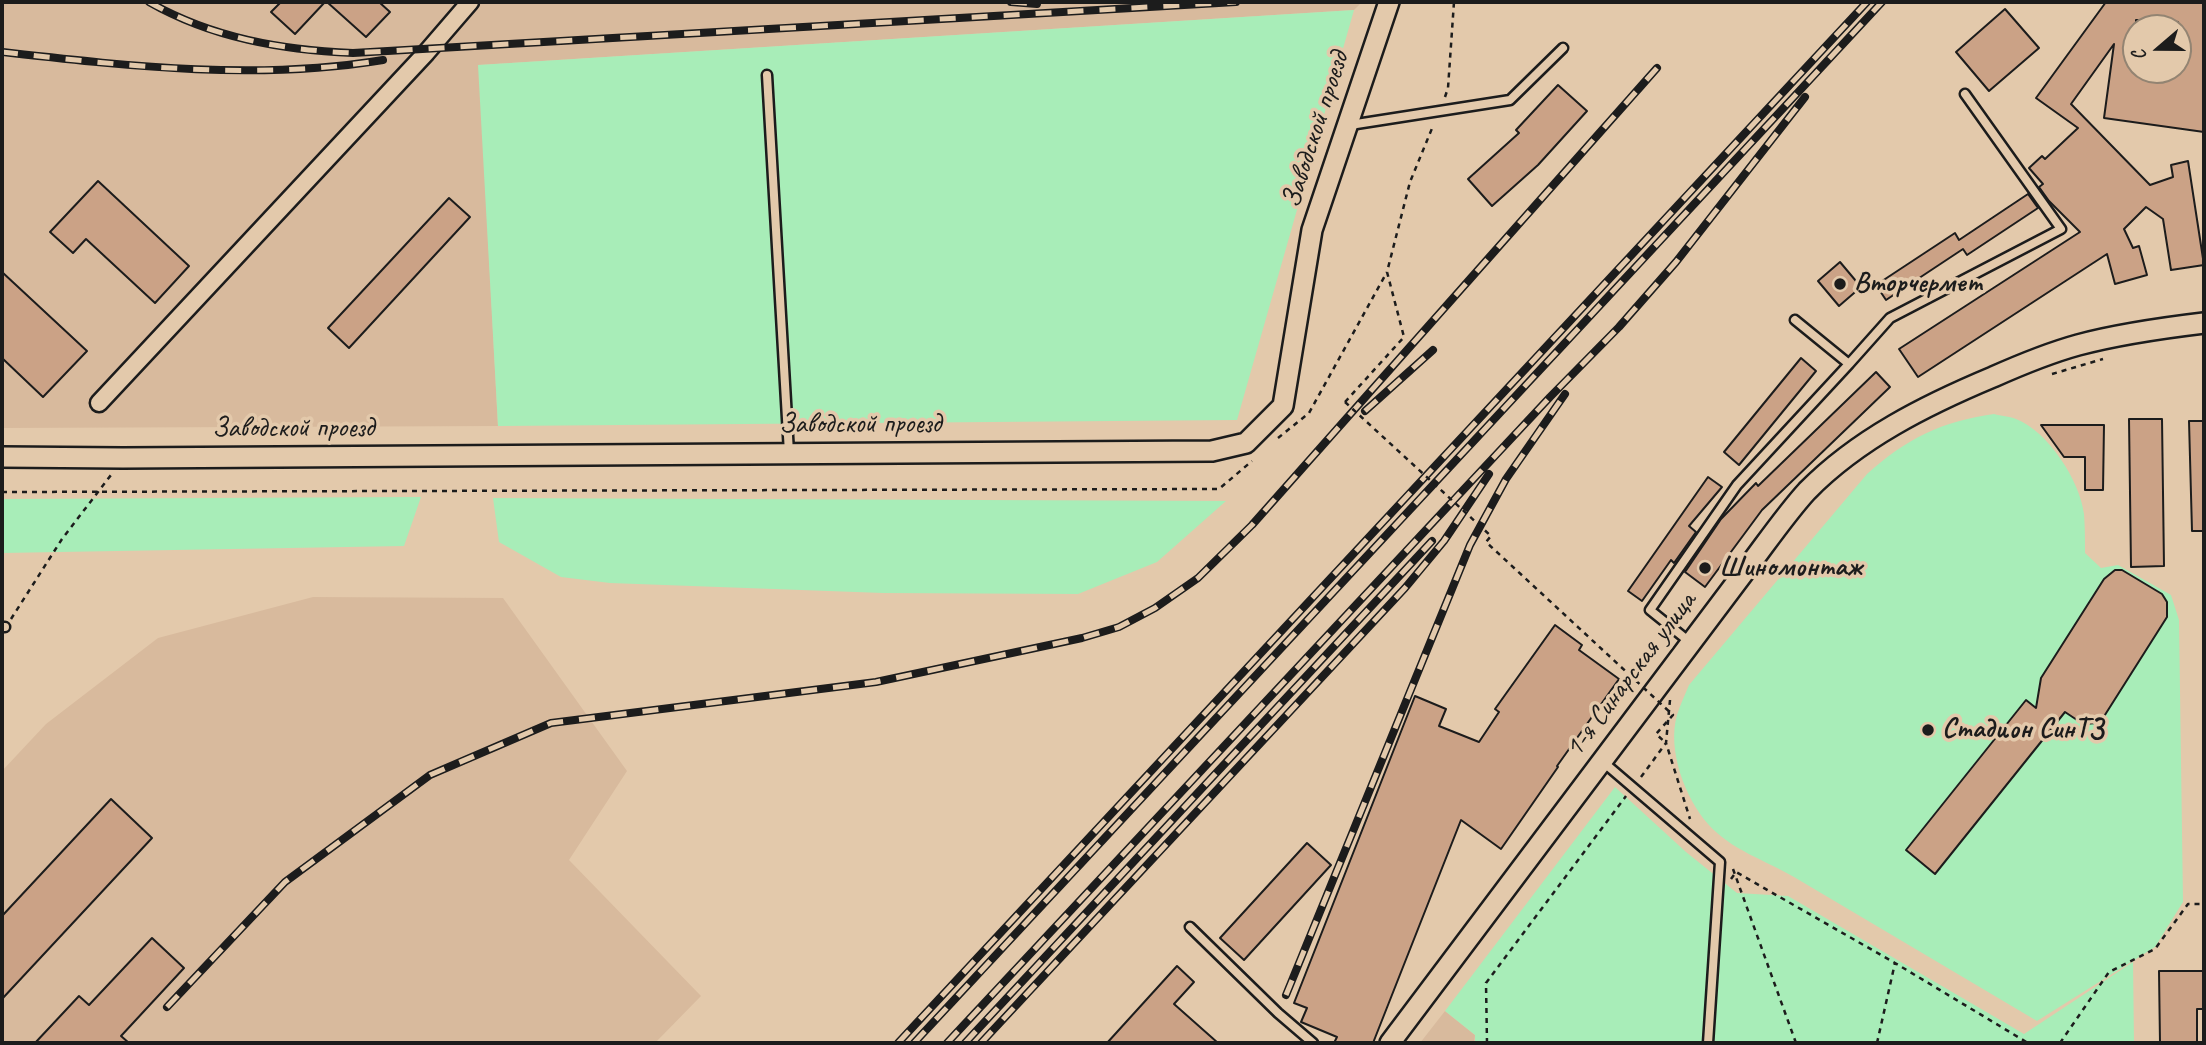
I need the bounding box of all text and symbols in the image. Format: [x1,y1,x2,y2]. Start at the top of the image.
north arrow [2122,14,2192,84]
text: С [2126,47,2152,64]
street label: Заводской проезд [1275,48,1357,212]
place label: Вторчермет [1854,267,1983,301]
marker: Вторчермет [1832,276,1848,292]
street label: Заводской проезд [779,408,941,442]
street label: Заводской проезд [212,412,374,446]
place label: Шиномонтаж [1719,551,1862,585]
marker: Шиномонтаж [1697,560,1713,576]
street label: 1-я Синарская улица [1558,586,1704,764]
place label: Стадион СинТЗ [1942,713,2105,747]
marker: Стадион СинТЗ [1920,722,1936,738]

